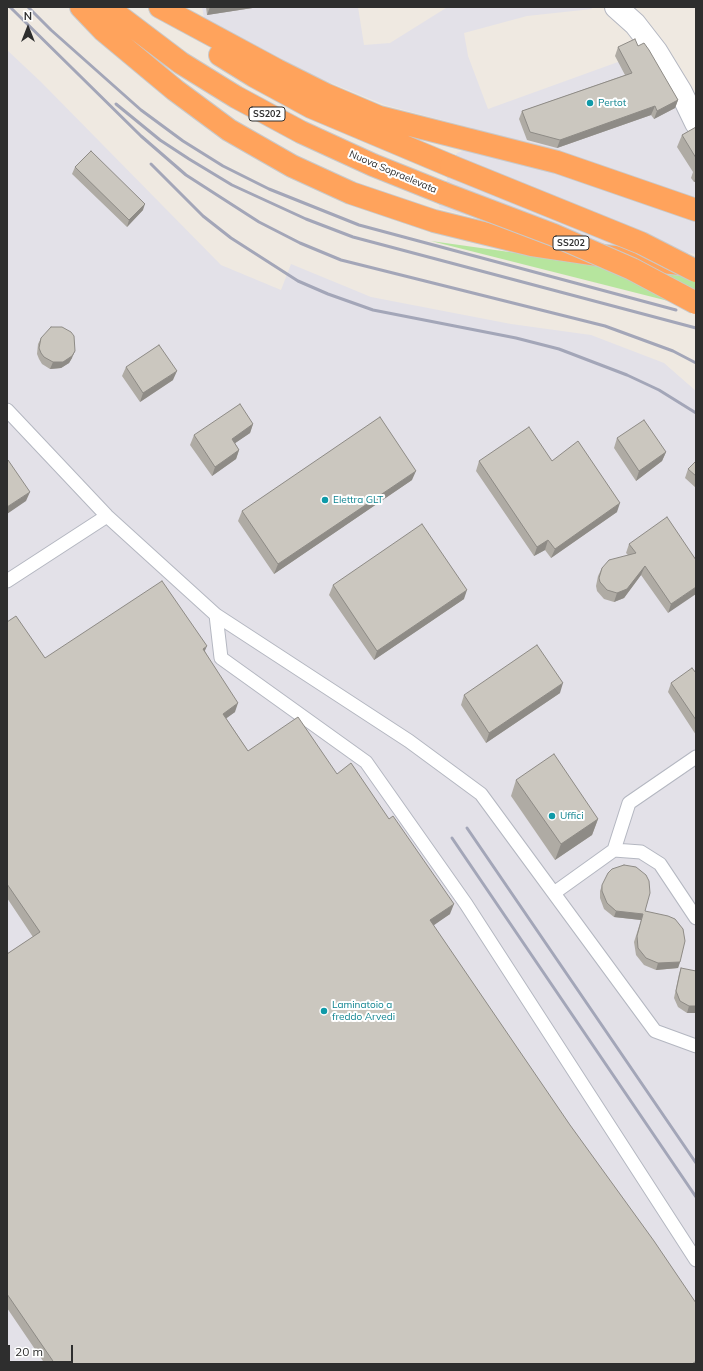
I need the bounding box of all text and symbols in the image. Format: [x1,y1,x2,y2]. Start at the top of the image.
north arrow [8,8,48,48]
text: N [24,9,32,23]
place label: Pertot [598,97,626,109]
marker: Pertot [585,98,595,108]
road number: SS202 [249,107,285,121]
street label: Nuova Sopraelevata [347,148,439,196]
road number: SS202 [553,236,589,250]
place label: Elettra GLT [333,494,383,506]
marker: Elettra GLT [320,495,330,505]
place label: Uffici [560,810,584,822]
marker: Uffici [547,811,557,821]
place label: Laminatoio a freddo Arvedi [332,999,395,1022]
marker: Laminatoio a freddo Arvedi [319,1006,329,1016]
scale bar [10,1337,75,1363]
text: 20 m [15,1344,43,1359]

